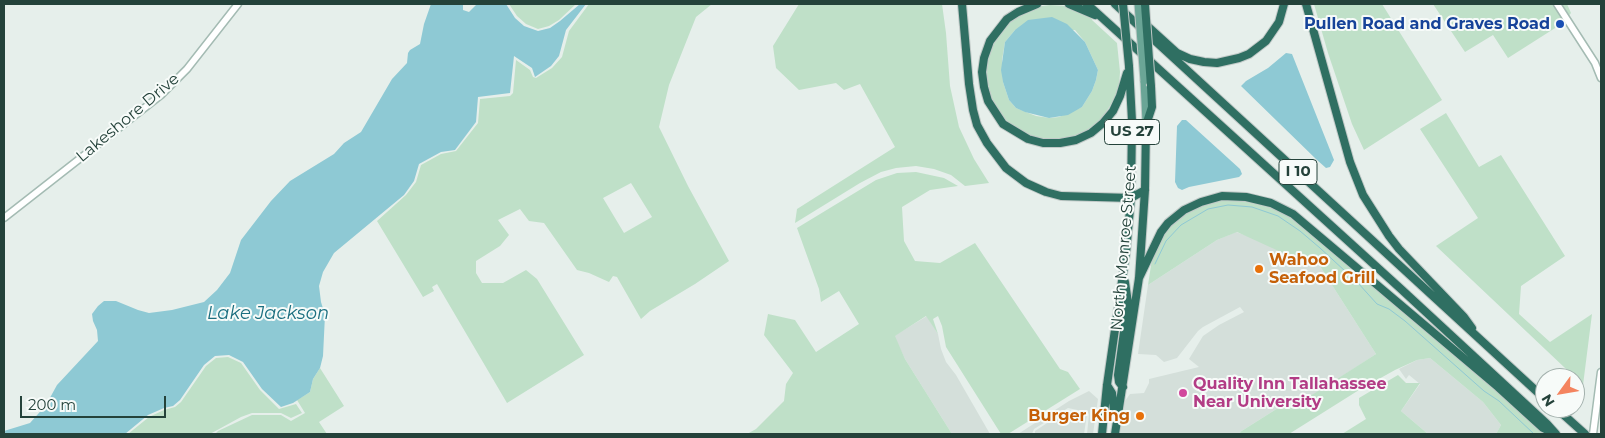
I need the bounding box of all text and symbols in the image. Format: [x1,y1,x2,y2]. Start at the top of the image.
place label: Pullen Road and Graves Road [1304,14,1550,34]
marker: Pullen Road and Graves Road [1554,18,1566,30]
street label: Lakeshore Drive [73,69,183,167]
road number: US 27 [1104,120,1160,144]
road number: I 10 [1279,160,1317,184]
street label: North Monroe Street [1107,165,1141,331]
place label: Wahoo Seafood Grill [1269,250,1375,288]
marker: Wahoo Seafood Grill [1253,263,1265,275]
water label: Lake Jackson [207,303,329,325]
north arrow [1535,368,1585,418]
place label: Quality Inn Tallahassee Near University [1193,374,1387,412]
scale bar [22,386,169,418]
marker: Quality Inn Tallahassee Near University [1177,387,1189,399]
text: N [1537,391,1559,410]
text: 200 m [28,395,76,414]
place label: Burger King [1028,406,1130,426]
marker: Burger King [1134,410,1146,422]

